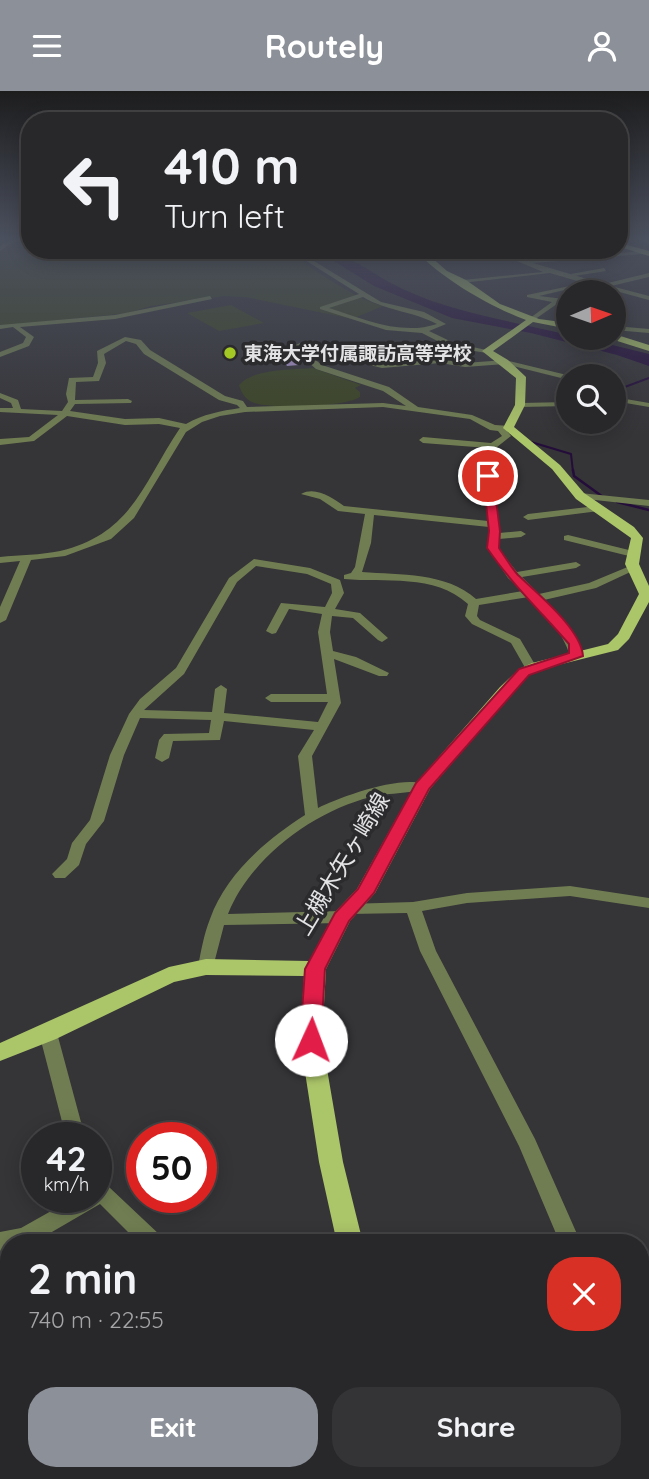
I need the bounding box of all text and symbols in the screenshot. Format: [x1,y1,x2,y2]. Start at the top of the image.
text: Routely [265,26,384,66]
icon: menu [28,27,66,65]
icon: person [583,27,621,65]
text: 410 m [164,135,299,196]
icon: left [49,140,140,231]
text: Turn left [164,196,285,236]
north arrow [556,280,626,350]
map controls [556,280,626,434]
place label: 東海大学付属諏訪高等学校 [244,341,472,365]
marker: 東海大学付属諏訪高等学校 [222,345,238,361]
button: search [556,364,626,434]
pin [458,446,518,506]
icon: arrive [469,457,507,495]
street label: 上槻木矢ヶ崎線 [288,787,395,940]
position arrow [274,1003,348,1077]
speed limit sign: 50 [126,1122,217,1213]
text: 42 [46,1136,87,1180]
text: km/h [44,1173,89,1196]
text: 2 min [28,1252,137,1305]
button: close [547,1257,621,1331]
text: 740 m · 22:55 [28,1305,164,1334]
button: Exit [28,1387,318,1467]
button: Share [332,1387,621,1467]

